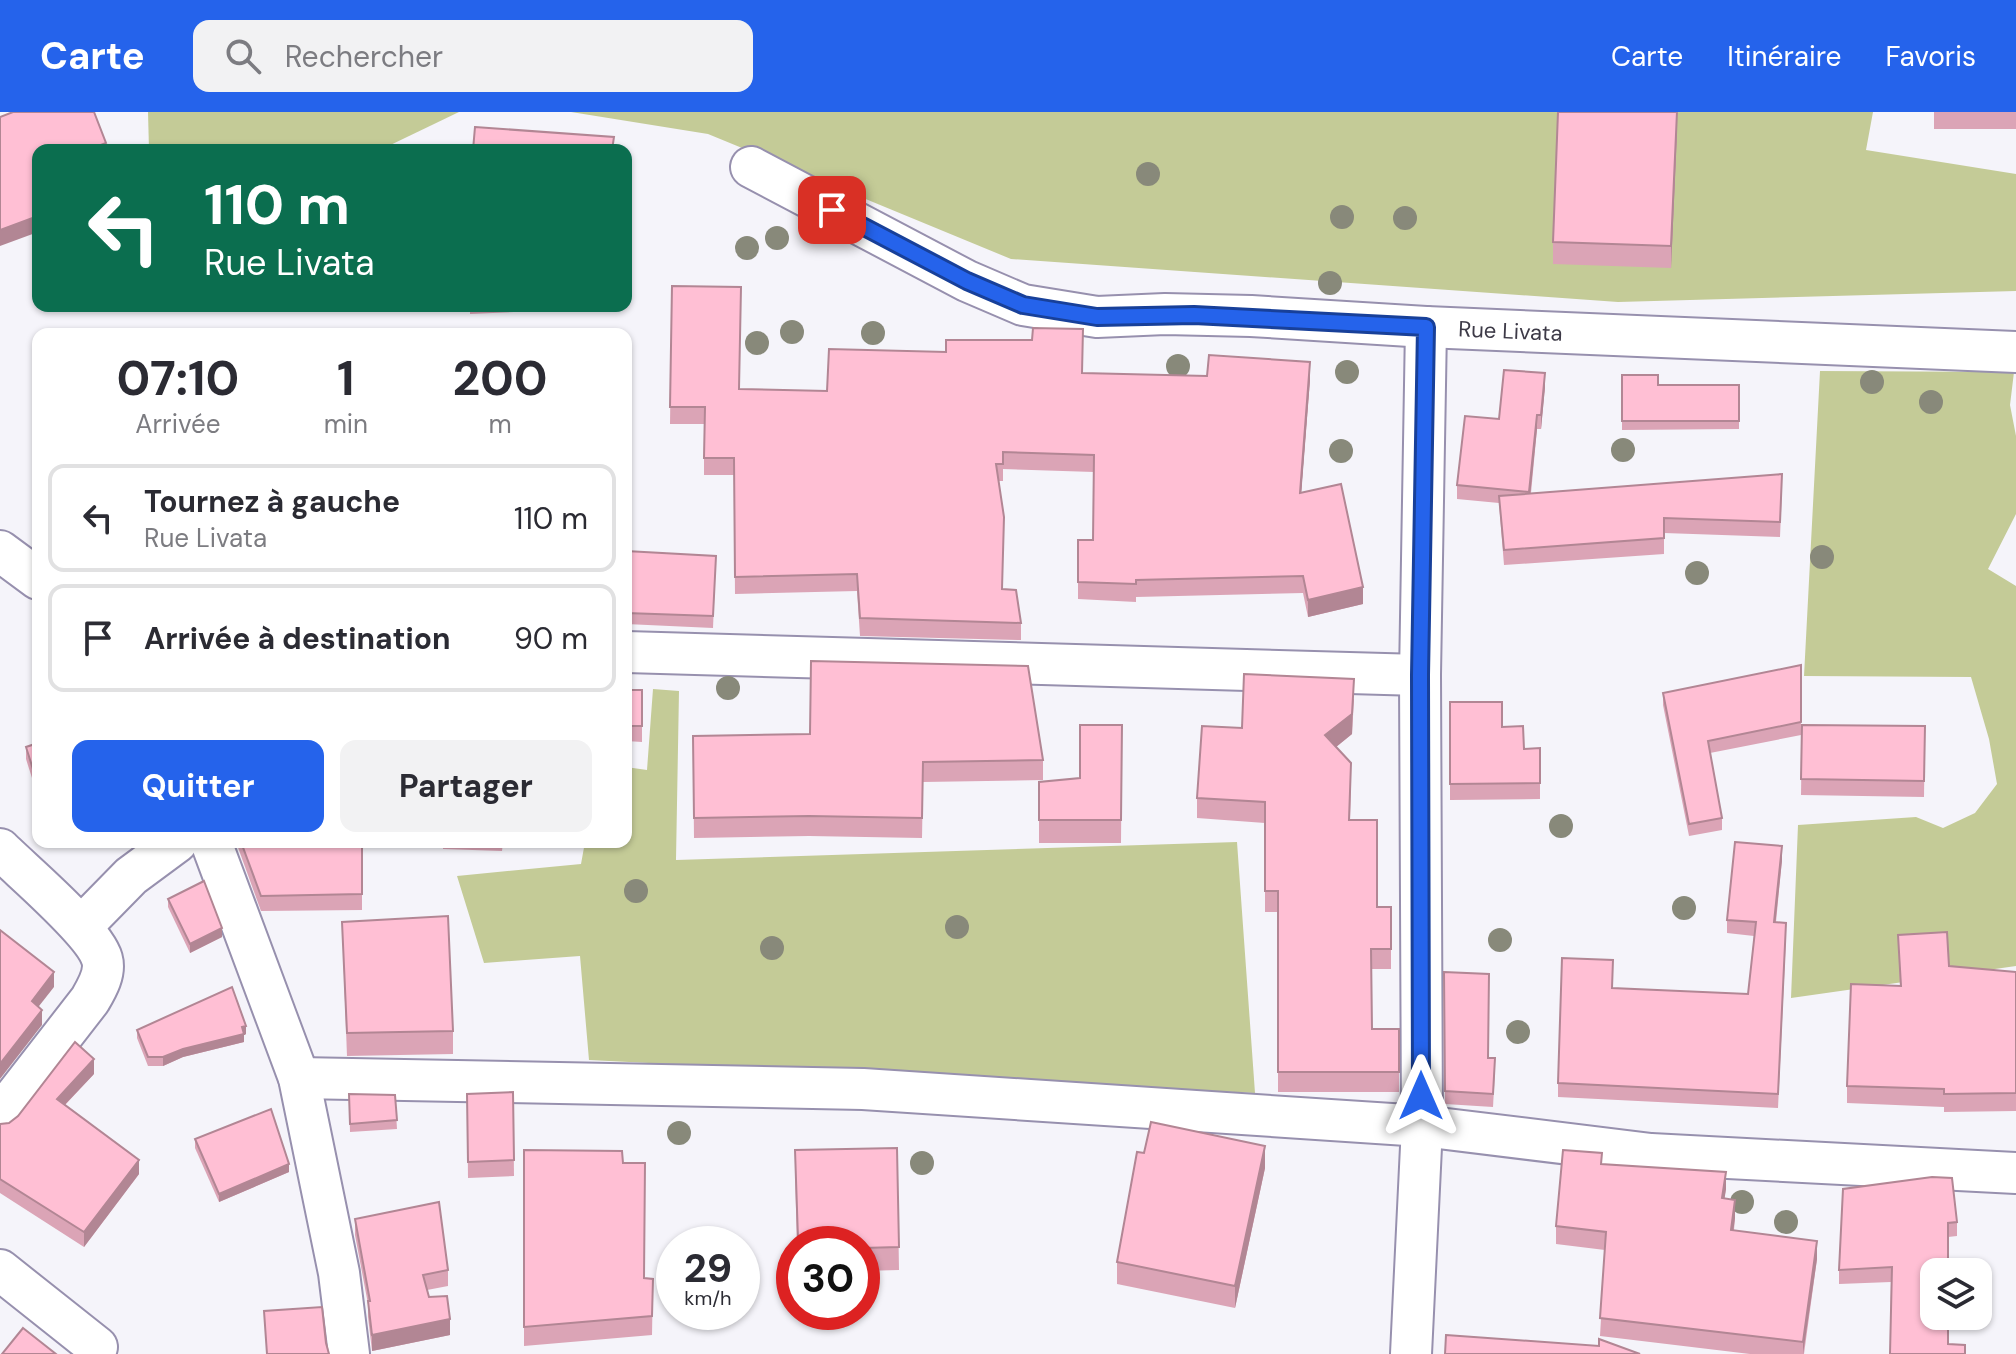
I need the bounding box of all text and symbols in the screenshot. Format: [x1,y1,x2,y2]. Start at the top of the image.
search box [193,20,753,92]
text: Carte [40,31,145,81]
icon: search [221,34,265,78]
text: Rechercher [285,37,443,76]
text: Carte [1611,38,1683,75]
text: Itinéraire [1727,38,1841,75]
text: Favoris [1885,38,1976,75]
text: 110 m [204,168,350,241]
icon: left [72,176,176,280]
pin [798,176,866,244]
icon: arrive [810,188,854,232]
text: Rue Livata [204,239,375,286]
street label: Rue Livata [1458,314,1563,347]
text: 07:10 [116,347,239,410]
text: 1 [337,347,355,410]
text: 200 [452,347,548,410]
text: Arrivée [135,407,221,441]
text: min [324,407,368,441]
text: m [488,407,512,441]
text: Tournez à gauche [144,482,400,521]
icon: left [76,496,120,540]
text: 110 m [514,499,588,538]
text: Rue Livata [144,521,267,555]
icon: arrive [76,616,120,660]
text: Arrivée à destination [144,619,450,658]
text: 90 m [514,619,588,658]
button: Quitter [72,740,324,832]
button: Partager [340,740,592,832]
position arrow [1379,1054,1463,1138]
speed limit sign: 30 [776,1226,880,1330]
text: 29 [684,1242,732,1294]
map controls [1920,1258,1992,1330]
button: layers [1920,1258,1992,1330]
text: km/h [684,1285,732,1311]

